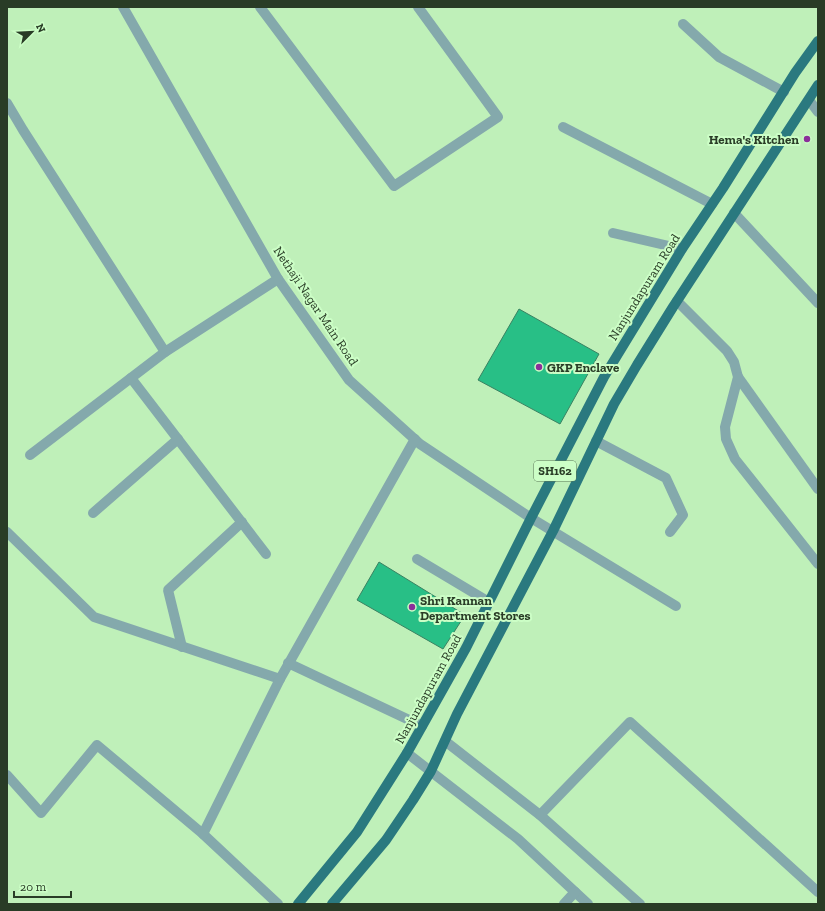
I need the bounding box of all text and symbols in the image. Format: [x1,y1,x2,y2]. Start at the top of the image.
north arrow [12,12,52,52]
text: N [33,22,49,35]
place label: Hema's Kitchen [709,132,799,147]
marker: Hema's Kitchen [802,134,812,144]
street label: Nanjundapuram Road [605,231,684,344]
street label: Nethaji Nagar Main Road [270,244,361,369]
place label: GKP Enclave [547,360,620,375]
marker: GKP Enclave [534,362,544,372]
road number: SH162 [534,461,576,481]
place label: Shri Kannan Department Stores [420,593,530,623]
marker: Shri Kannan Department Stores [407,602,417,612]
street label: Nanjundapuram Road [392,632,465,747]
scale bar [14,873,71,899]
text: 20 m [20,880,47,894]

